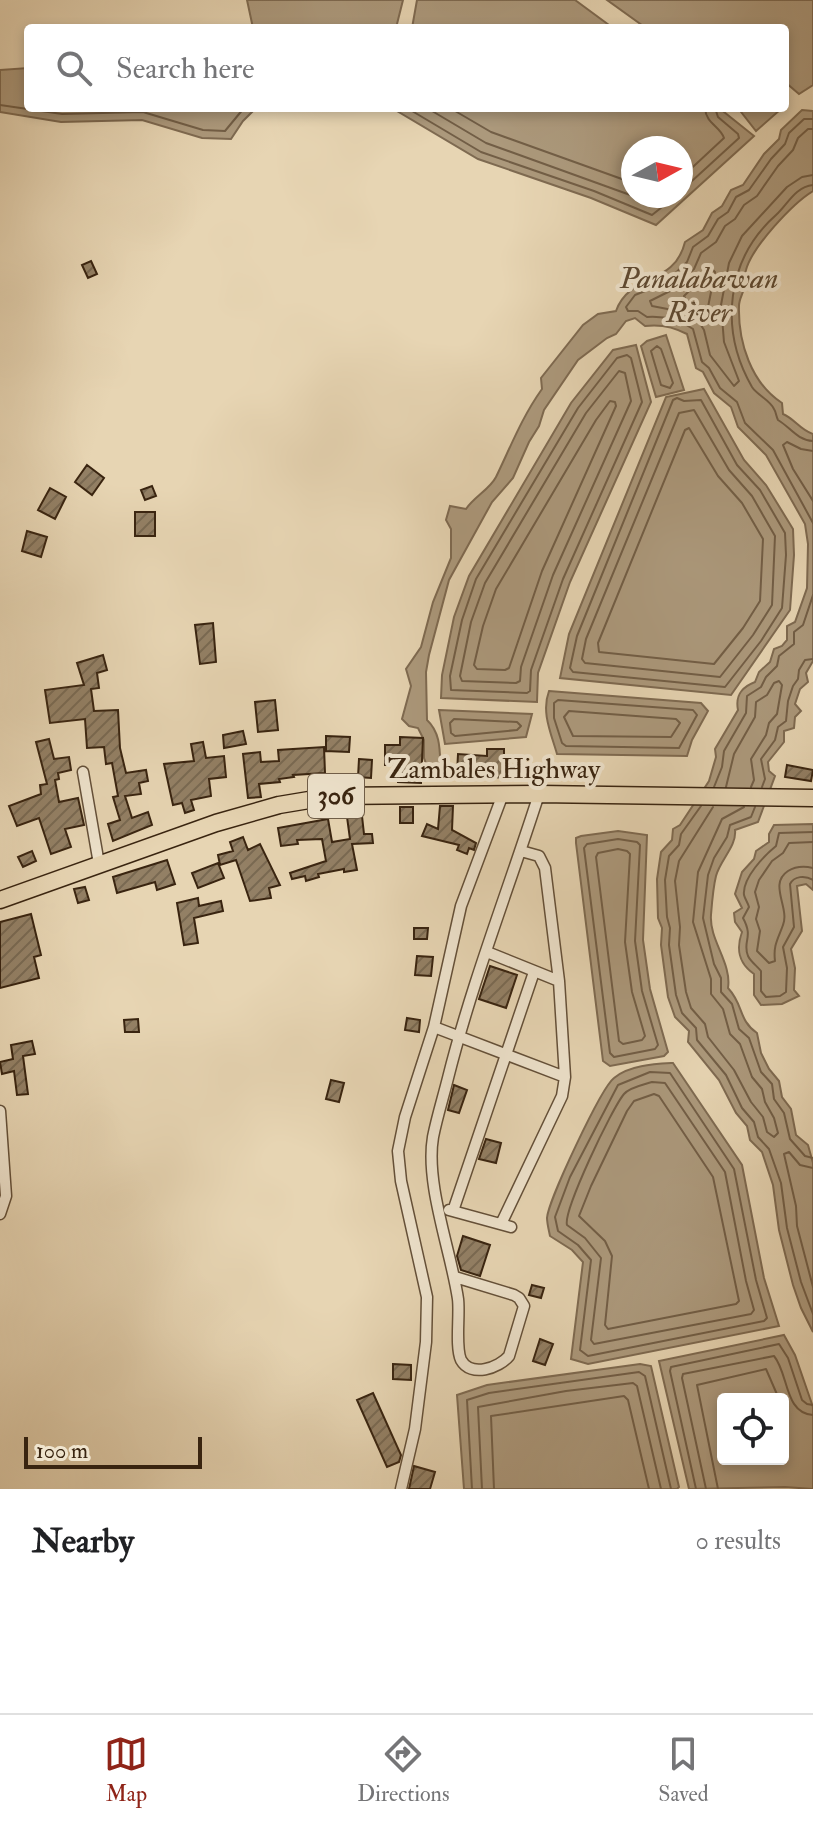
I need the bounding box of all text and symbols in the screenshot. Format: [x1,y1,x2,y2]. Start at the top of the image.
search box [24,24,789,112]
icon: search [52,46,96,90]
text: Search here [116,50,255,87]
north arrow [621,136,693,208]
water label: Panalabawan River [619,260,778,331]
street label: Zambales Highway [388,752,601,787]
road number: 306 [308,774,364,818]
map controls [717,1393,789,1465]
button: locate [717,1393,789,1465]
scale bar [24,1433,202,1469]
text: 100 m [36,1437,88,1465]
text: Nearby [32,1520,134,1563]
text: 0 results [696,1525,781,1557]
tab: Map [104,1732,148,1808]
tab: Directions [357,1732,450,1808]
tab: Saved [658,1732,709,1808]

